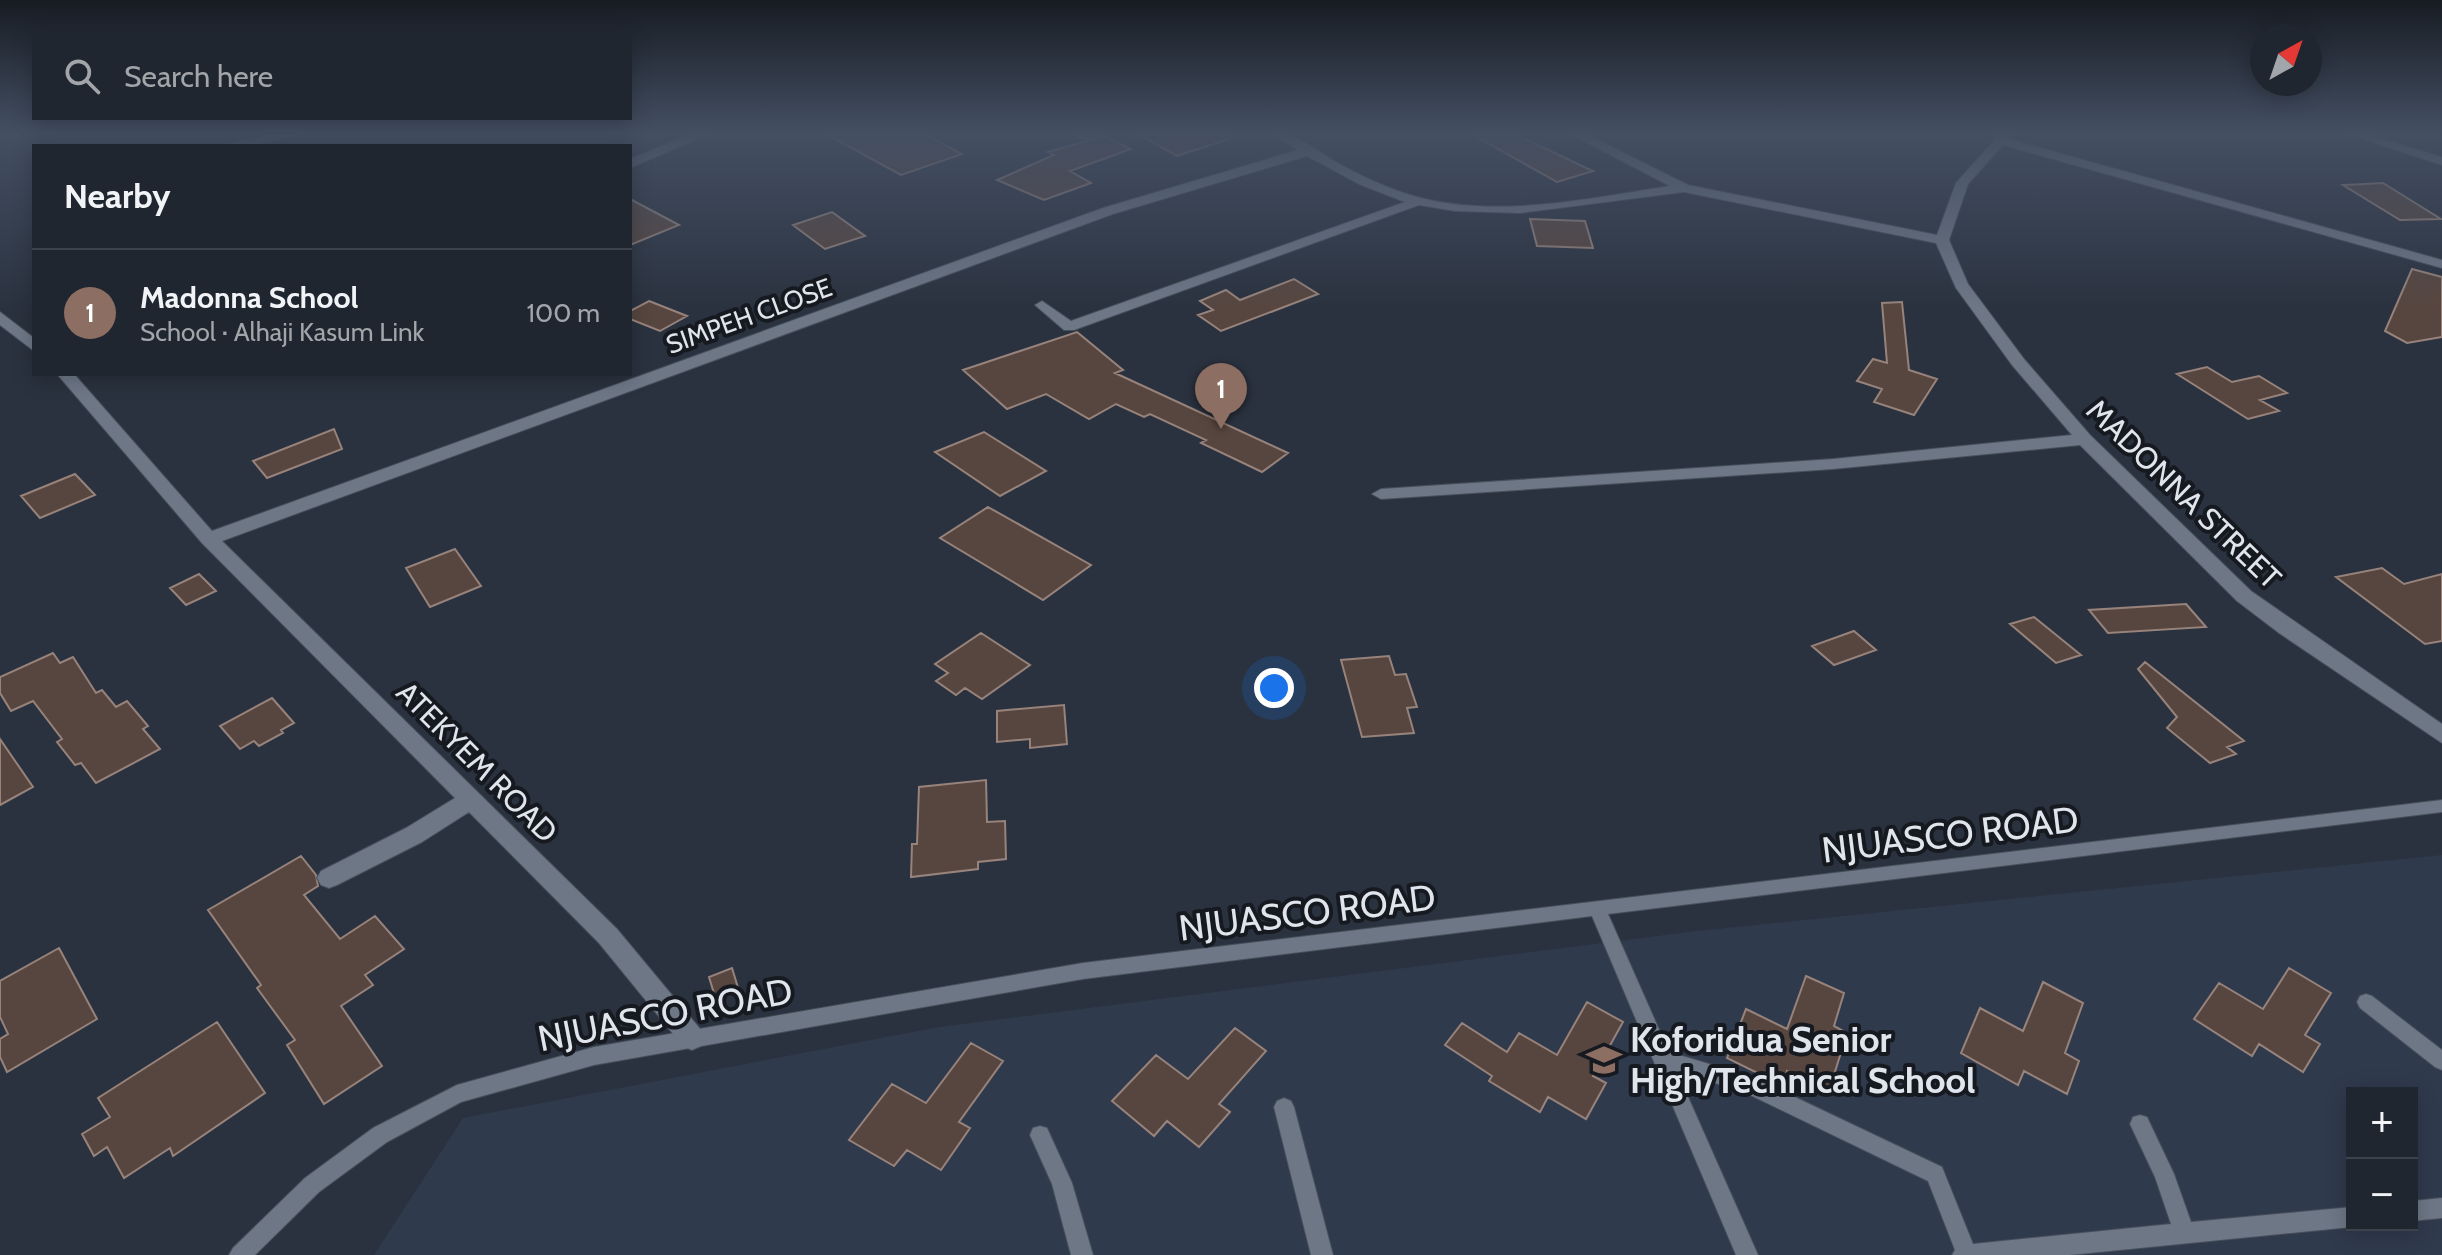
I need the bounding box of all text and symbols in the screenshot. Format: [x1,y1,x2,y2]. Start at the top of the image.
north arrow [2250,24,2322,96]
search box [32,32,632,120]
icon: search [60,54,104,98]
text: Search here [124,58,273,95]
text: Nearby [64,175,171,217]
street label: SIMPEH CLOSE [662,271,836,361]
text: Madonna School [140,279,358,316]
text: 1 [85,297,95,329]
text: 100 m [527,297,600,329]
text: School · Alhaji Kasum Link [140,316,424,348]
pin: 1 [1195,363,1247,429]
street label: MADONNA STREET [2079,392,2289,596]
your location [1254,668,1294,708]
street label: ATEKYEM ROAD [389,674,565,850]
street label: NJUASCO ROAD [1819,796,2081,872]
street label: NJUASCO ROAD [1176,874,1438,950]
street label: NJUASCO ROAD [534,968,796,1060]
place label: Koforidua Senior High/Technical School [1630,1017,1975,1102]
school or university icon: Koforidua Senior High/Technical School [1585,1041,1623,1079]
map controls [2346,1087,2418,1231]
button: + [2346,1087,2418,1159]
button: − [2346,1159,2418,1231]

